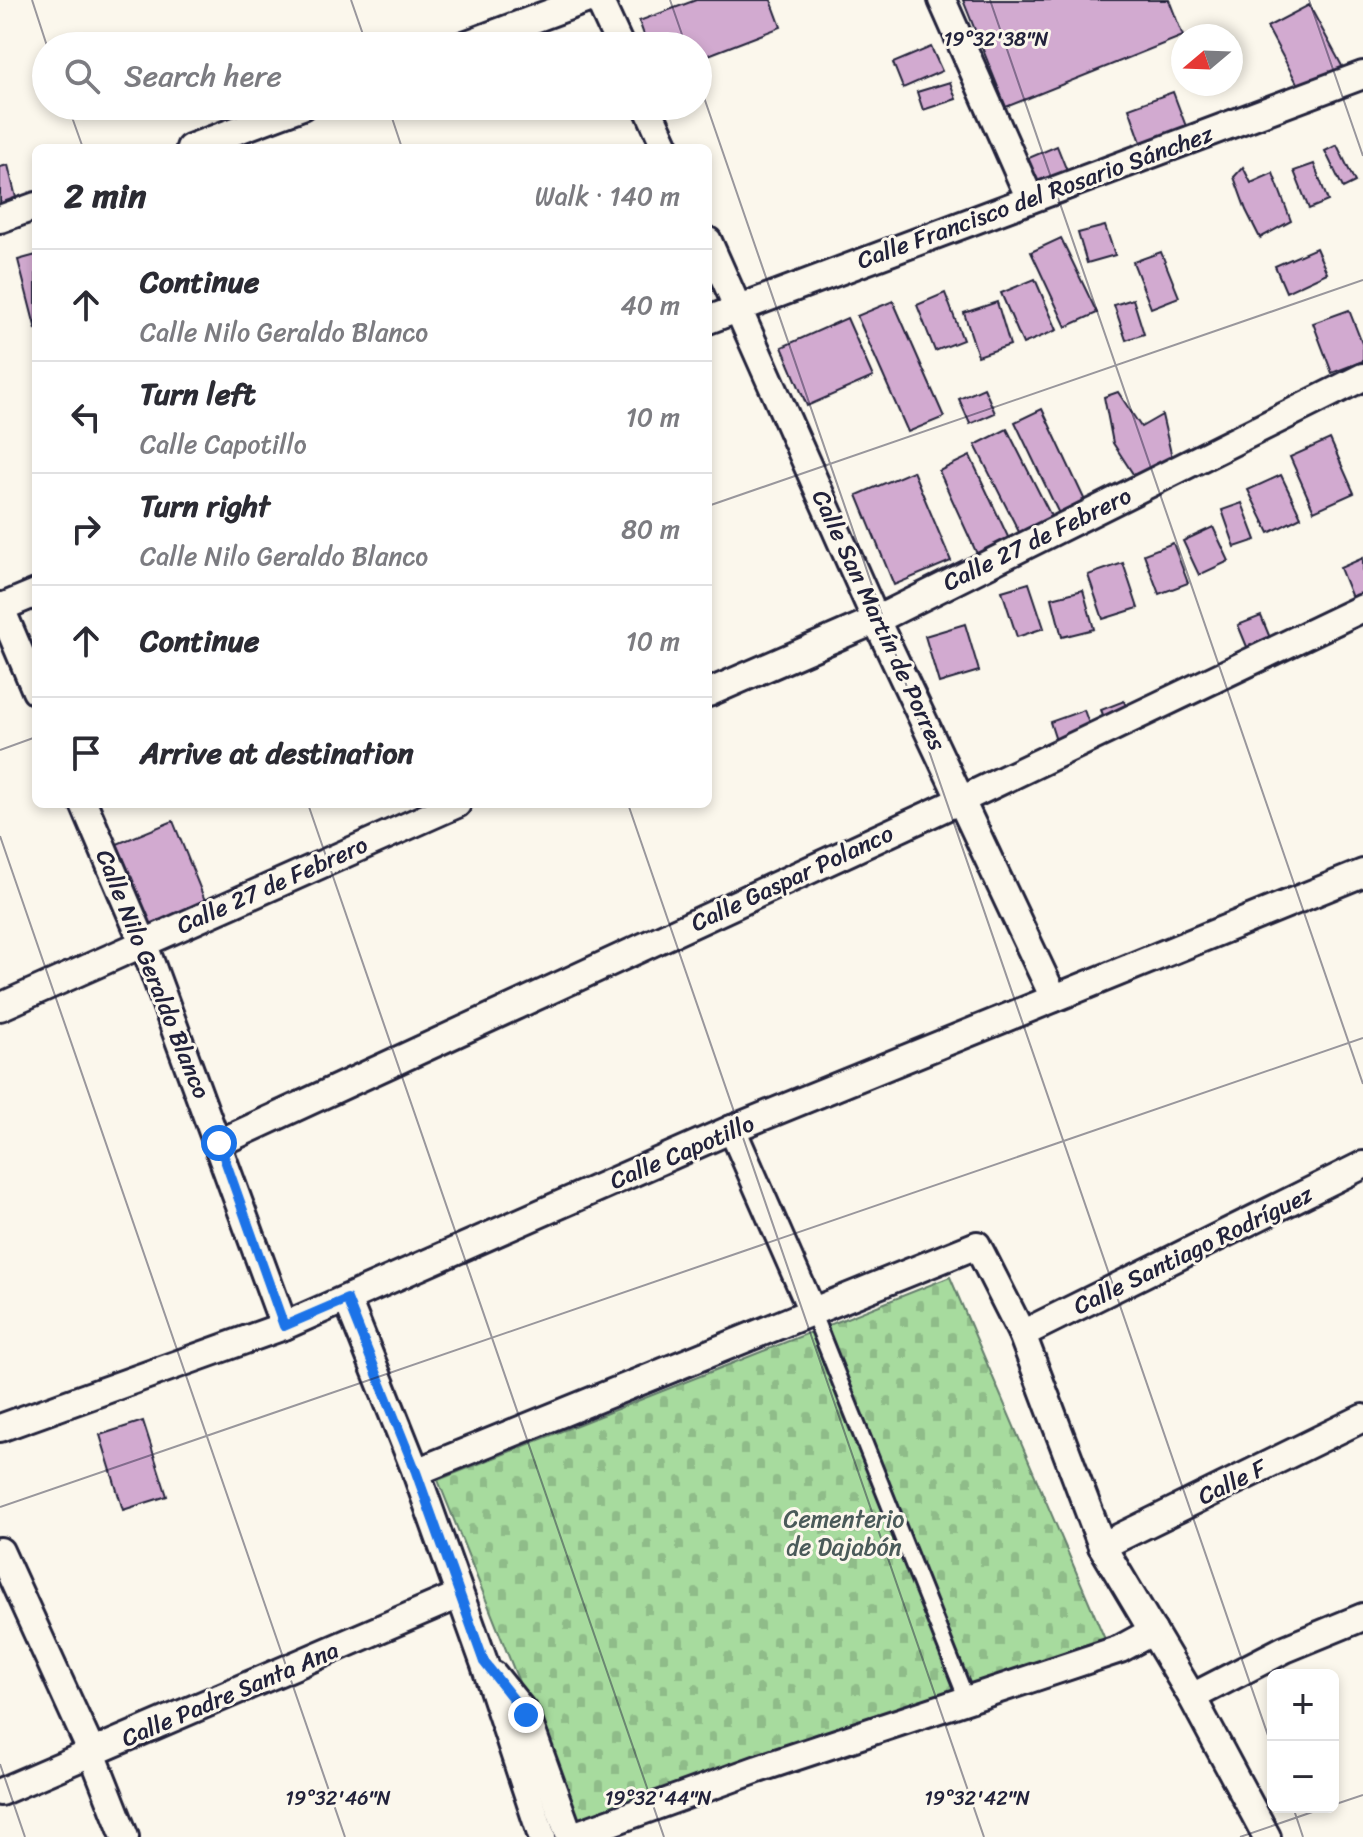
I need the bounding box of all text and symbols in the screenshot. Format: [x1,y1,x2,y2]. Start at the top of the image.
text: 19°32'38"N [944,22,1048,57]
north arrow [1171,24,1243,96]
search box [32,32,712,120]
text: Search here [124,49,282,103]
icon: search [60,54,104,98]
street label: Calle Francisco del Rosario Sánchez [851,113,1220,281]
text: 2 min [64,166,146,226]
text: Walk · 140 m [535,173,680,219]
text: Continue [140,255,259,309]
text: 40 m [621,282,680,328]
icon: ahead [64,283,108,327]
text: Calle Nilo Geraldo Blanco [140,309,428,355]
text: Turn left [140,367,256,421]
text: 10 m [626,394,680,440]
icon: left [64,395,108,439]
text: Calle Capotillo [140,421,307,467]
street label: Calle 27 de Febrero [935,475,1139,603]
text: Turn right [140,479,270,533]
street label: Calle San Martín de Porres [800,483,958,758]
text: 80 m [621,506,680,552]
icon: right [64,507,108,551]
text: Calle Nilo Geraldo Blanco [140,533,428,579]
text: Continue [140,614,259,668]
text: 10 m [626,618,680,664]
icon: ahead [64,619,108,663]
text: Arrive at destination [140,726,414,780]
icon: arrive [64,731,108,775]
street label: Calle Gaspar Polanco [684,813,900,943]
street label: Calle 27 de Febrero [169,824,375,946]
street label: Calle Nilo Geraldo Blanco [84,843,222,1105]
street label: Calle Capotillo [603,1103,761,1201]
route start [201,1125,237,1161]
street label: Calle Santiago Rodríguez [1066,1173,1321,1326]
street label: Calle F [1190,1446,1275,1517]
park label: Cementerio de Dajabón [784,1498,904,1568]
street label: Calle Padre Santa Ana [115,1629,345,1759]
map controls [1267,1669,1339,1813]
button: + [1267,1669,1339,1741]
route end [508,1697,544,1733]
button: − [1267,1741,1339,1813]
text: 19°32'46"N [285,1781,391,1816]
text: 19°32'44"N [605,1781,711,1816]
text: 19°32'42"N [924,1781,1030,1816]

